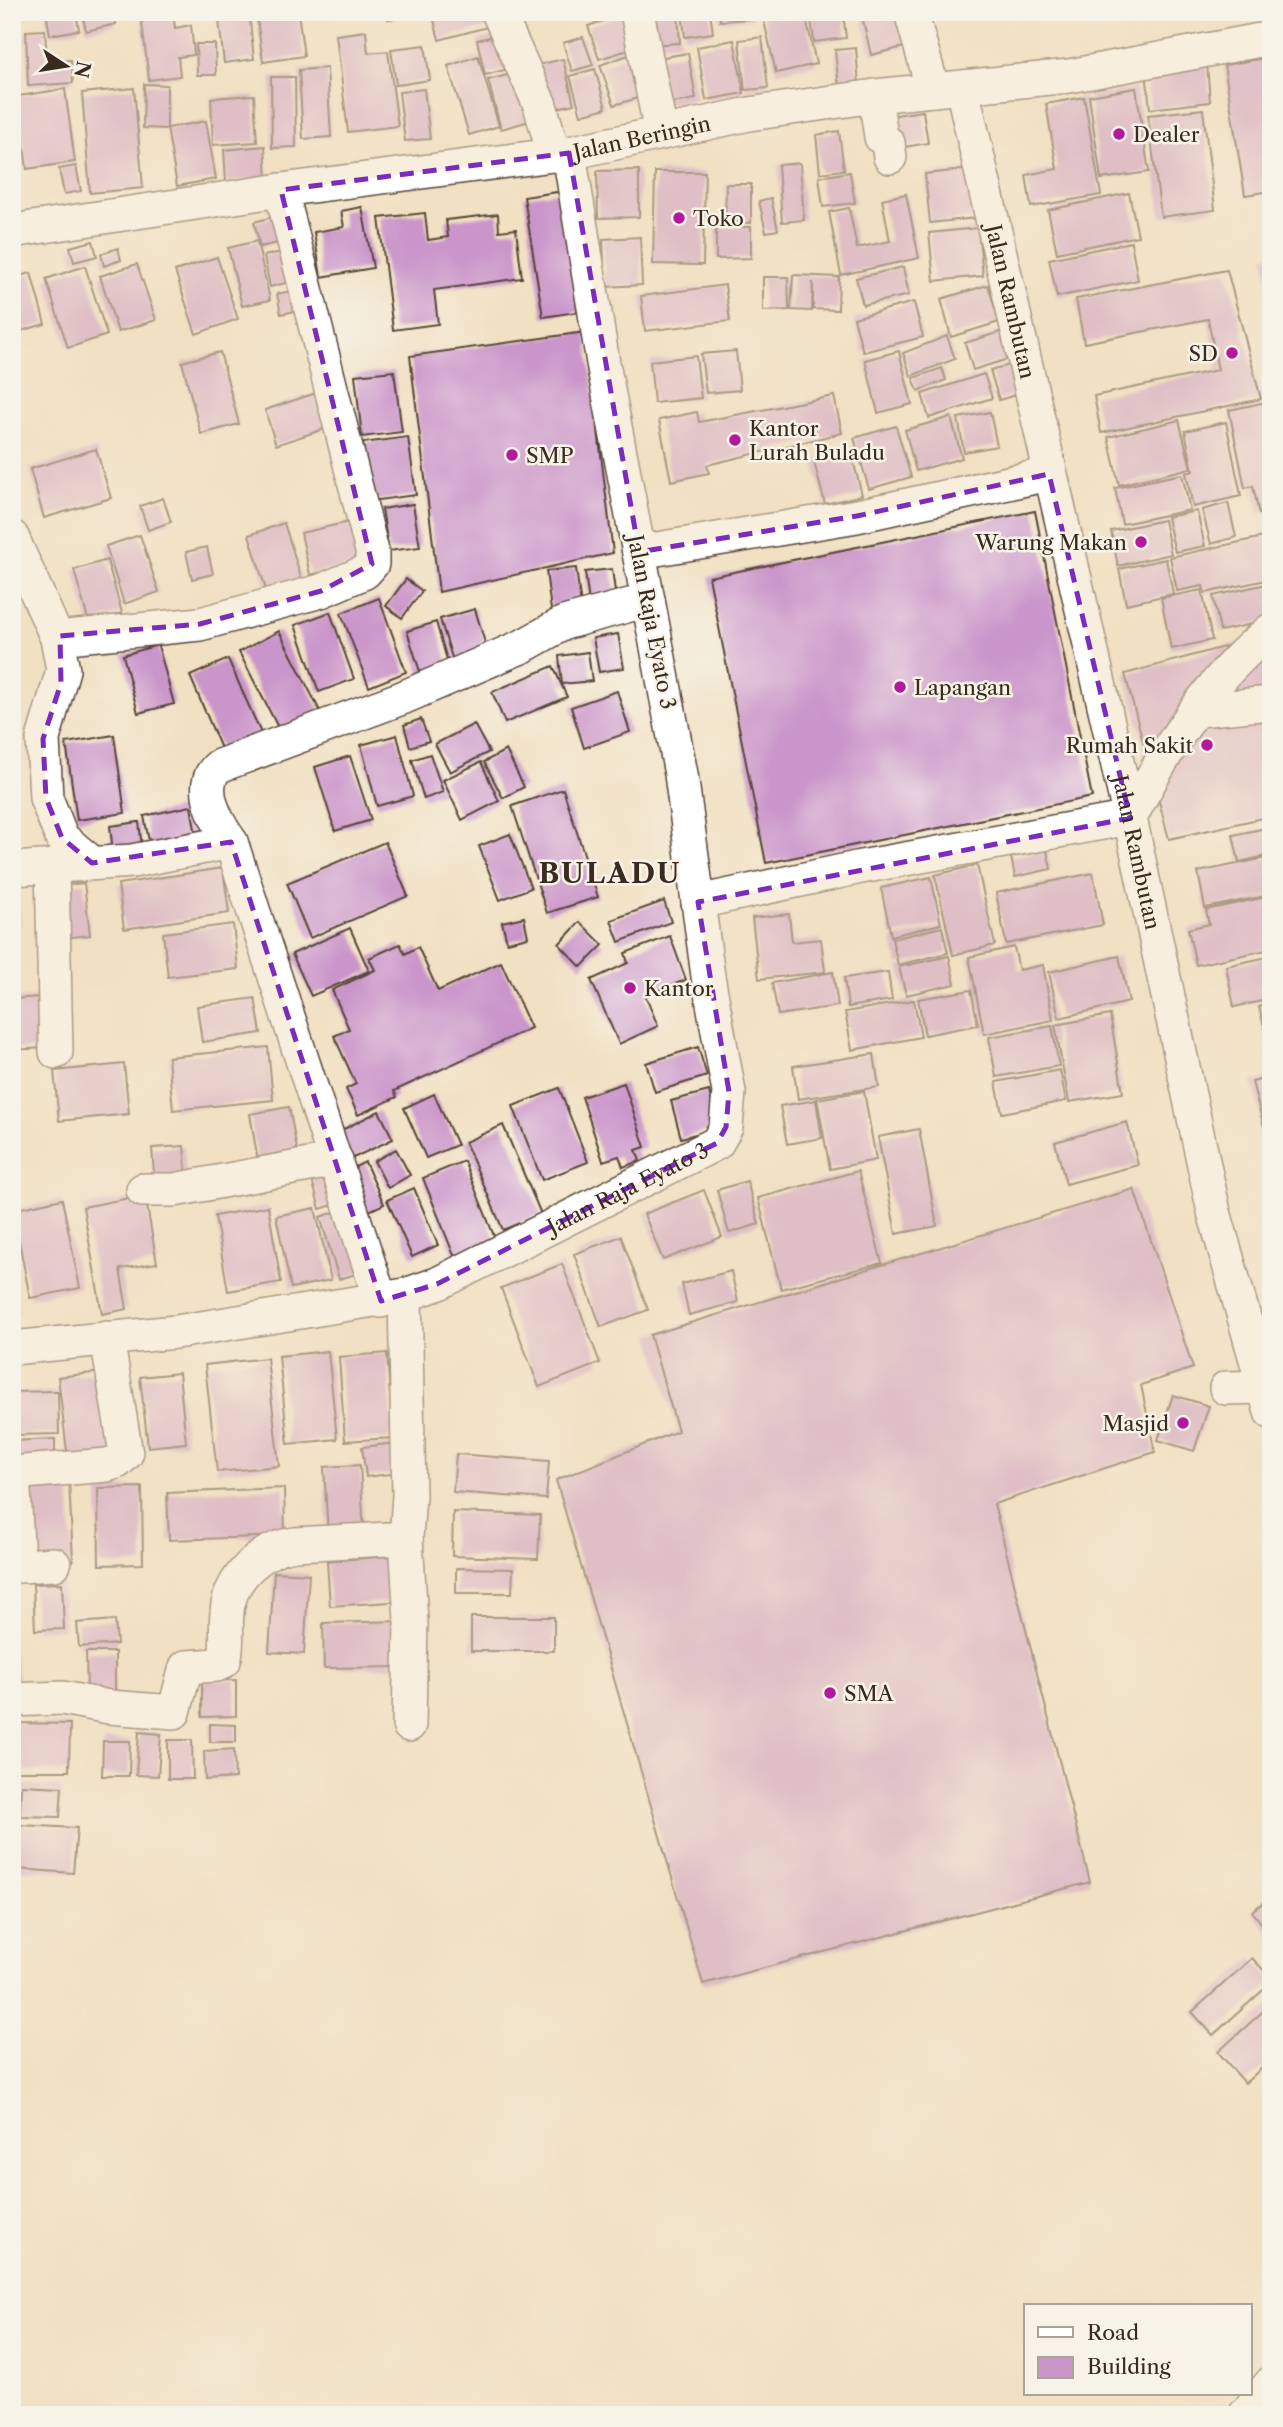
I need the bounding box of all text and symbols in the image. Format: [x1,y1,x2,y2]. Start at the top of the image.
north arrow [32,32,102,102]
text: N [69,59,95,80]
street label: Jalan Beringin [568,110,713,165]
place label: Dealer [1133,122,1200,147]
marker: Dealer [1111,126,1127,142]
place label: Toko [693,206,744,231]
marker: Toko [671,210,687,226]
street label: Jalan Rambutan [981,219,1041,381]
place label: SD [1188,341,1218,366]
marker: SD [1224,345,1240,361]
place label: Kantor Lurah Buladu [749,416,885,465]
marker: Kantor Lurah Buladu [727,432,743,448]
place label: SMP [526,443,574,468]
marker: SMP [504,447,520,463]
street label: Jalan Raja Eyato 3 [622,530,681,711]
place label: Warung Makan [974,530,1127,555]
marker: Warung Makan [1133,534,1149,550]
place label: Lapangan [914,675,1011,700]
marker: Lapangan [892,679,908,695]
place label: Rumah Sakit [1066,733,1194,758]
marker: Rumah Sakit [1199,737,1215,753]
street label: Jalan Rambutan [1107,769,1166,932]
district label: BULADU [538,856,682,890]
place label: Kantor [644,976,714,1001]
marker: Kantor [622,980,638,996]
street label: Jalan Raja Eyato 3 [540,1137,712,1240]
place label: Masjid [1103,1411,1169,1436]
marker: Masjid [1175,1415,1191,1431]
place label: SMA [844,1681,894,1706]
marker: SMA [822,1685,838,1701]
legend [1024,2304,1252,2396]
text: Road [1087,2320,1139,2345]
text: Building [1087,2354,1172,2379]

